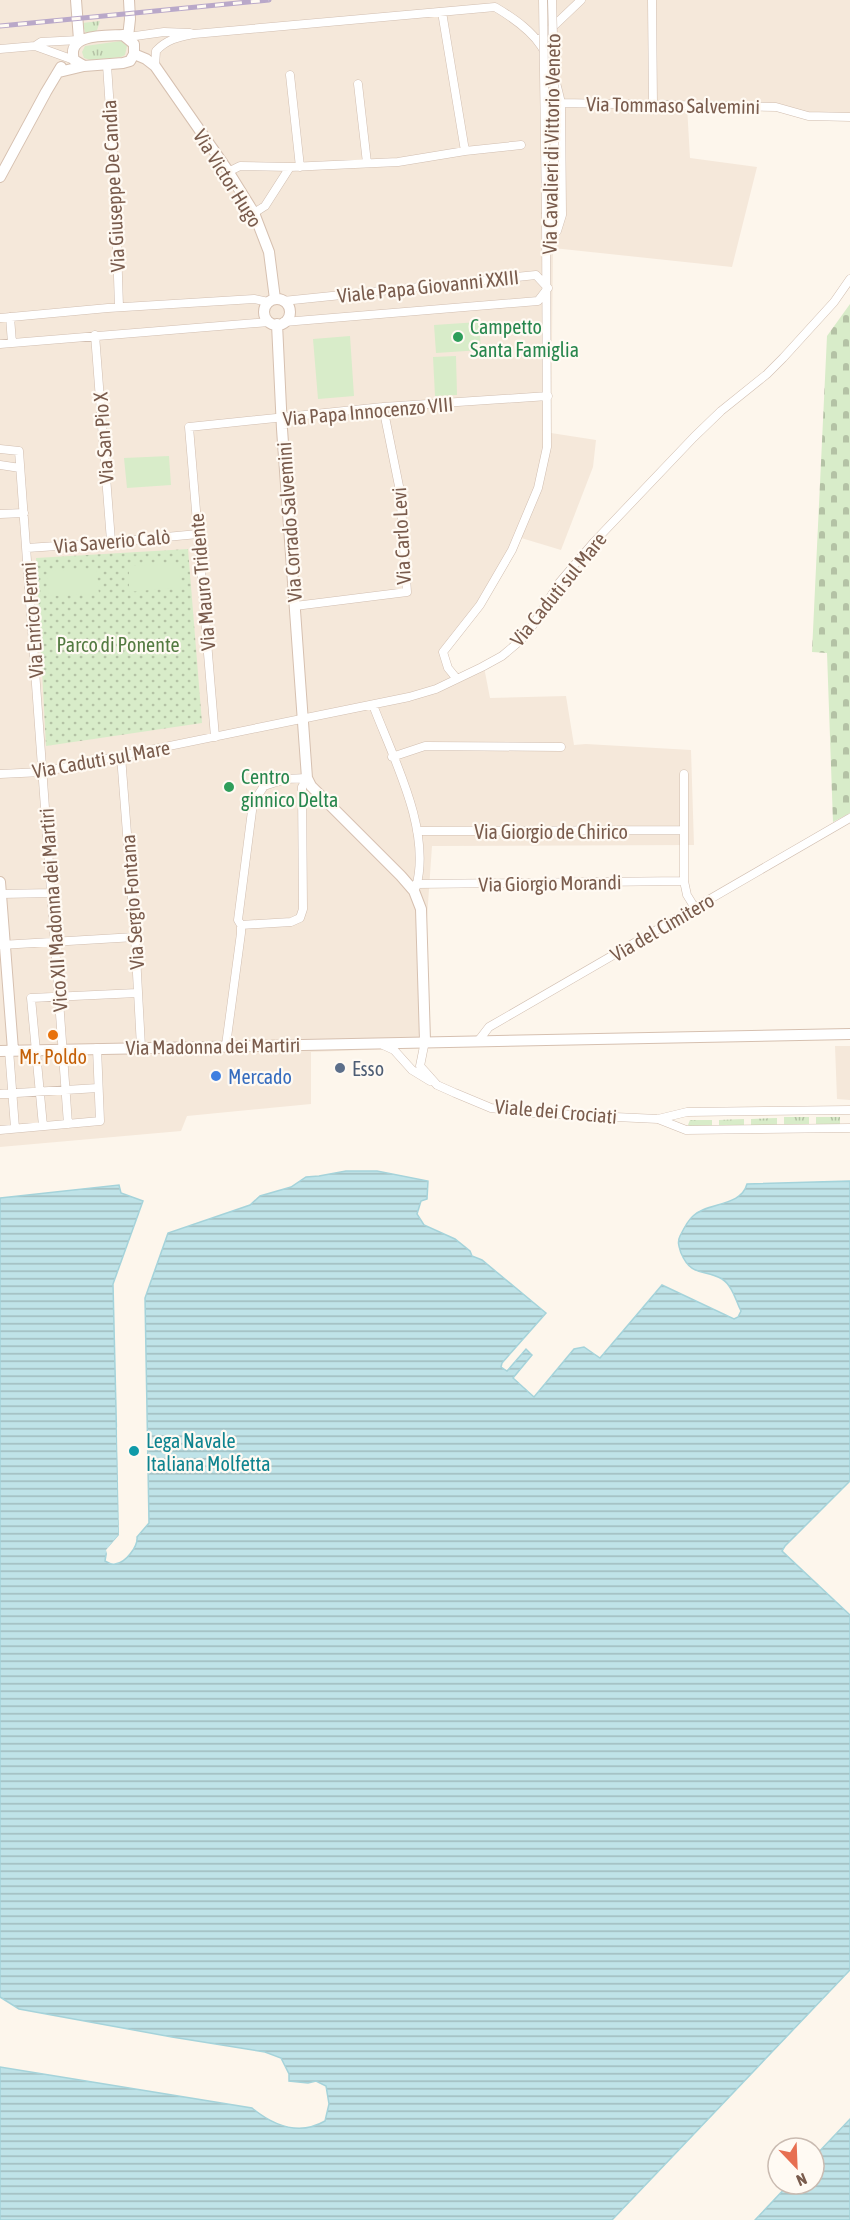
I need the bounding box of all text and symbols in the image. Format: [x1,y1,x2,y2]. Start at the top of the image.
street label: Via Cavalieri di Vittorio Veneto [538,33,564,255]
street label: Via Tommaso Salvemini [586,92,760,118]
street label: Via Giuseppe De Candia [97,99,129,273]
street label: Via Victor Hugo [189,125,267,231]
street label: Viale Papa Giovanni XXIII [336,265,520,307]
place label: Campetto Santa Famiglia [470,315,579,361]
marker: Campetto Santa Famiglia [451,330,465,344]
street label: Via San Pio X [88,391,118,485]
street label: Via Papa Innocenzo VIII [282,392,454,430]
street label: Via Corrado Salvemini [272,441,306,603]
street label: Via Carlo Levi [387,487,415,585]
street label: Via Mauro Tridente [185,512,219,652]
street label: Via Saverio Calò [53,524,171,558]
street label: Via Caduti sul Mare [505,528,611,650]
street label: Via Enrico Fermi [16,561,48,679]
park label: Parco di Ponente [56,633,180,656]
street label: Via Caduti sul Mare [30,736,172,782]
place label: Centro ginnico Delta [241,765,338,811]
marker: Centro ginnico Delta [222,780,236,794]
street label: Vico XII Madonna dei Martiri [34,807,72,1013]
street label: Via Giorgio de Chirico [474,820,628,843]
street label: Via Sergio Fontana [116,834,148,970]
street label: Via Giorgio Morandi [478,870,622,896]
street label: Via del Cimitero [606,888,718,966]
marker: Mr. Poldo [46,1028,60,1042]
street label: Via Madonna dei Martiri [126,1033,300,1059]
place label: Mr. Poldo [19,1045,87,1068]
place label: Esso [352,1057,384,1080]
marker: Esso [333,1061,347,1075]
place label: Mercado [228,1065,292,1088]
marker: Mercado [209,1069,223,1083]
street label: Viale dei Crociati [494,1094,618,1128]
place label: Lega Navale Italiana Molfetta [146,1429,271,1475]
marker: Lega Navale Italiana Molfetta [127,1444,141,1458]
north arrow [766,2136,826,2196]
text: N [794,2170,810,2190]

